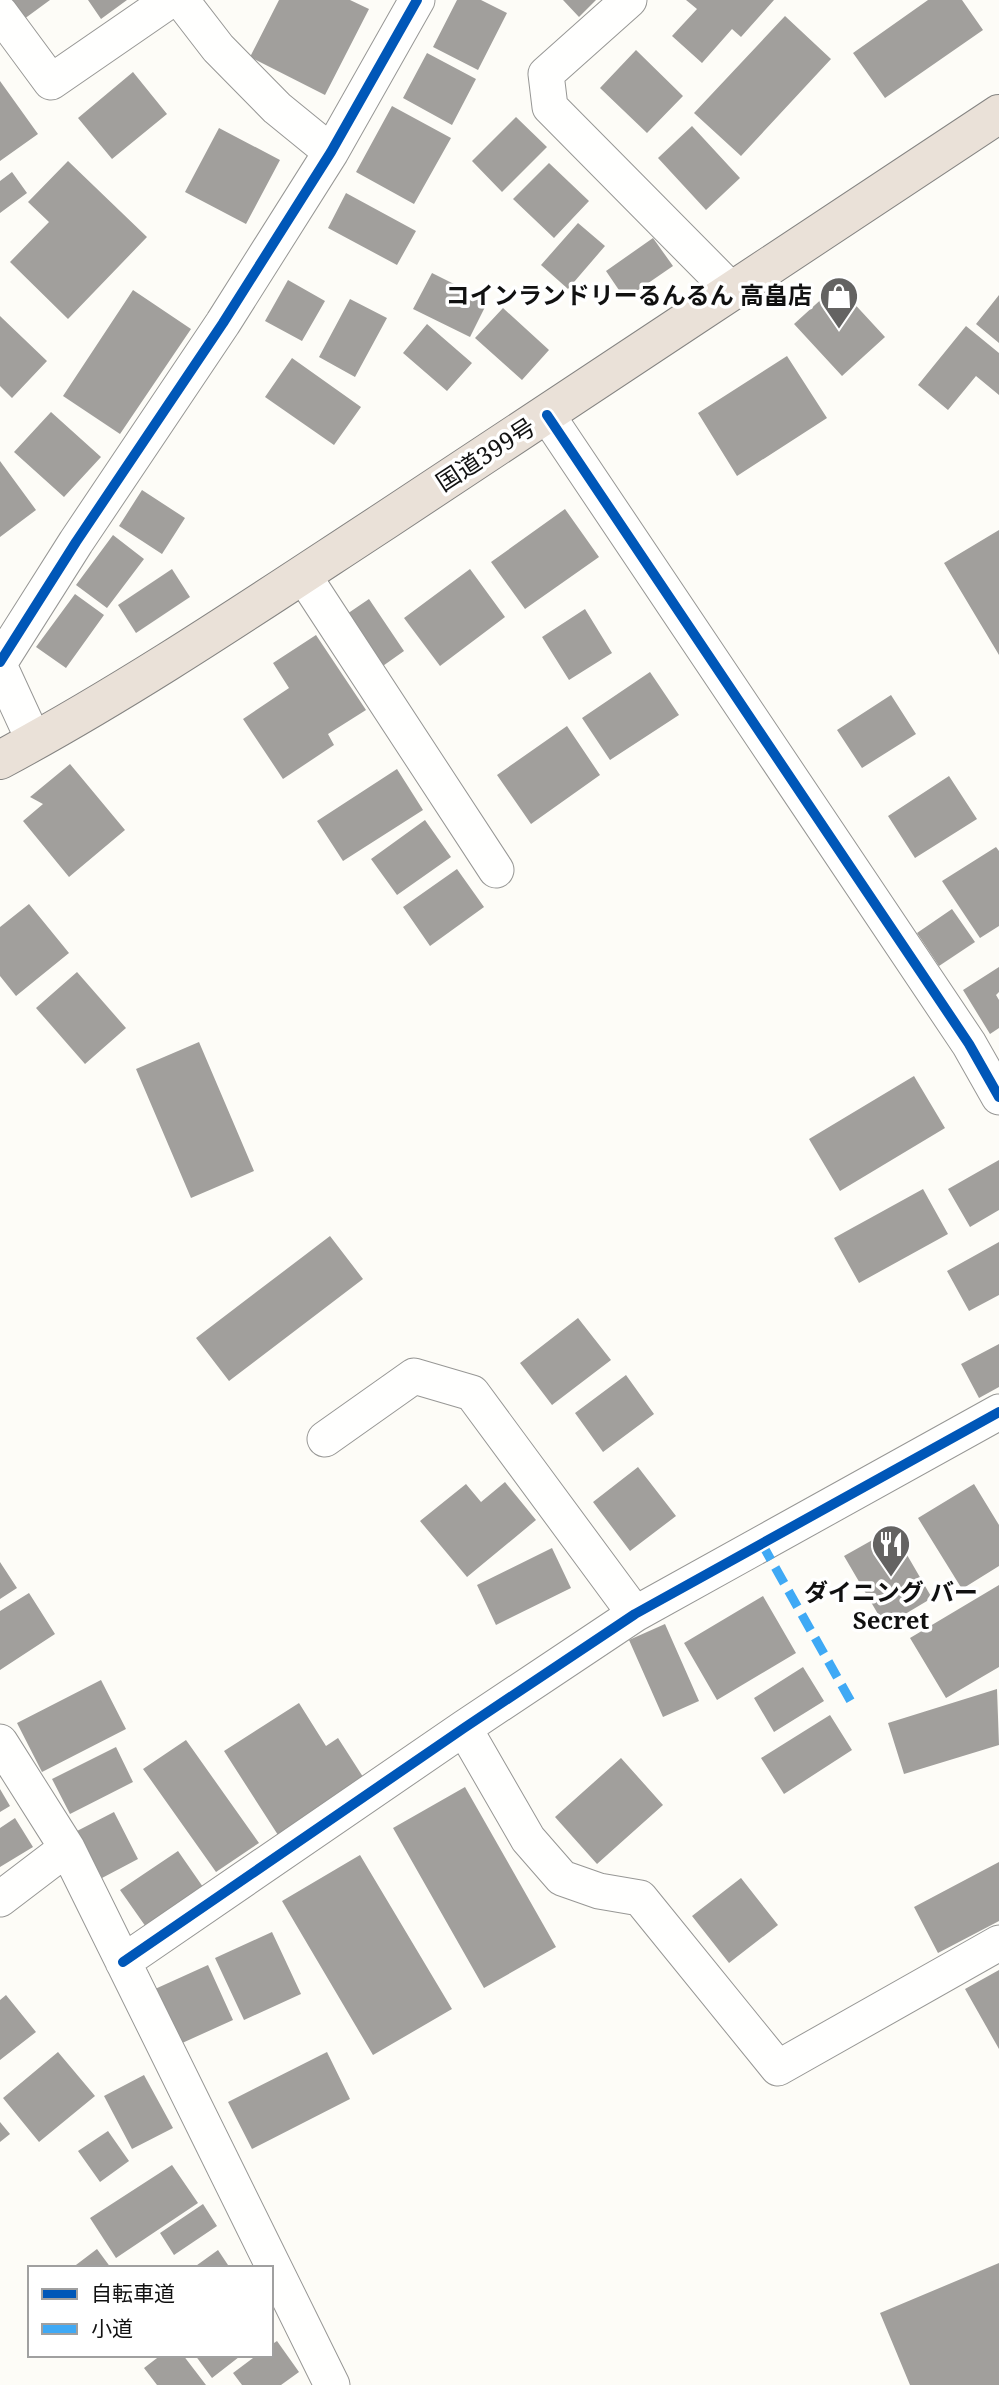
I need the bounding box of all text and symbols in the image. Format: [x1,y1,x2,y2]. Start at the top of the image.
shop icon: コインランドリーるんるん 高畠店 [818,275,860,330]
place label: コインランドリーるんるん 高畠店 [446,278,812,311]
street label: 国道399号 [429,409,541,498]
restaurant icon: ダイニング バー Secret [870,1523,912,1578]
place label: ダイニング バー Secret [804,1575,978,1636]
legend [28,2266,273,2357]
text: 自転車道 [91,2279,175,2307]
text: 小道 [91,2314,133,2342]

